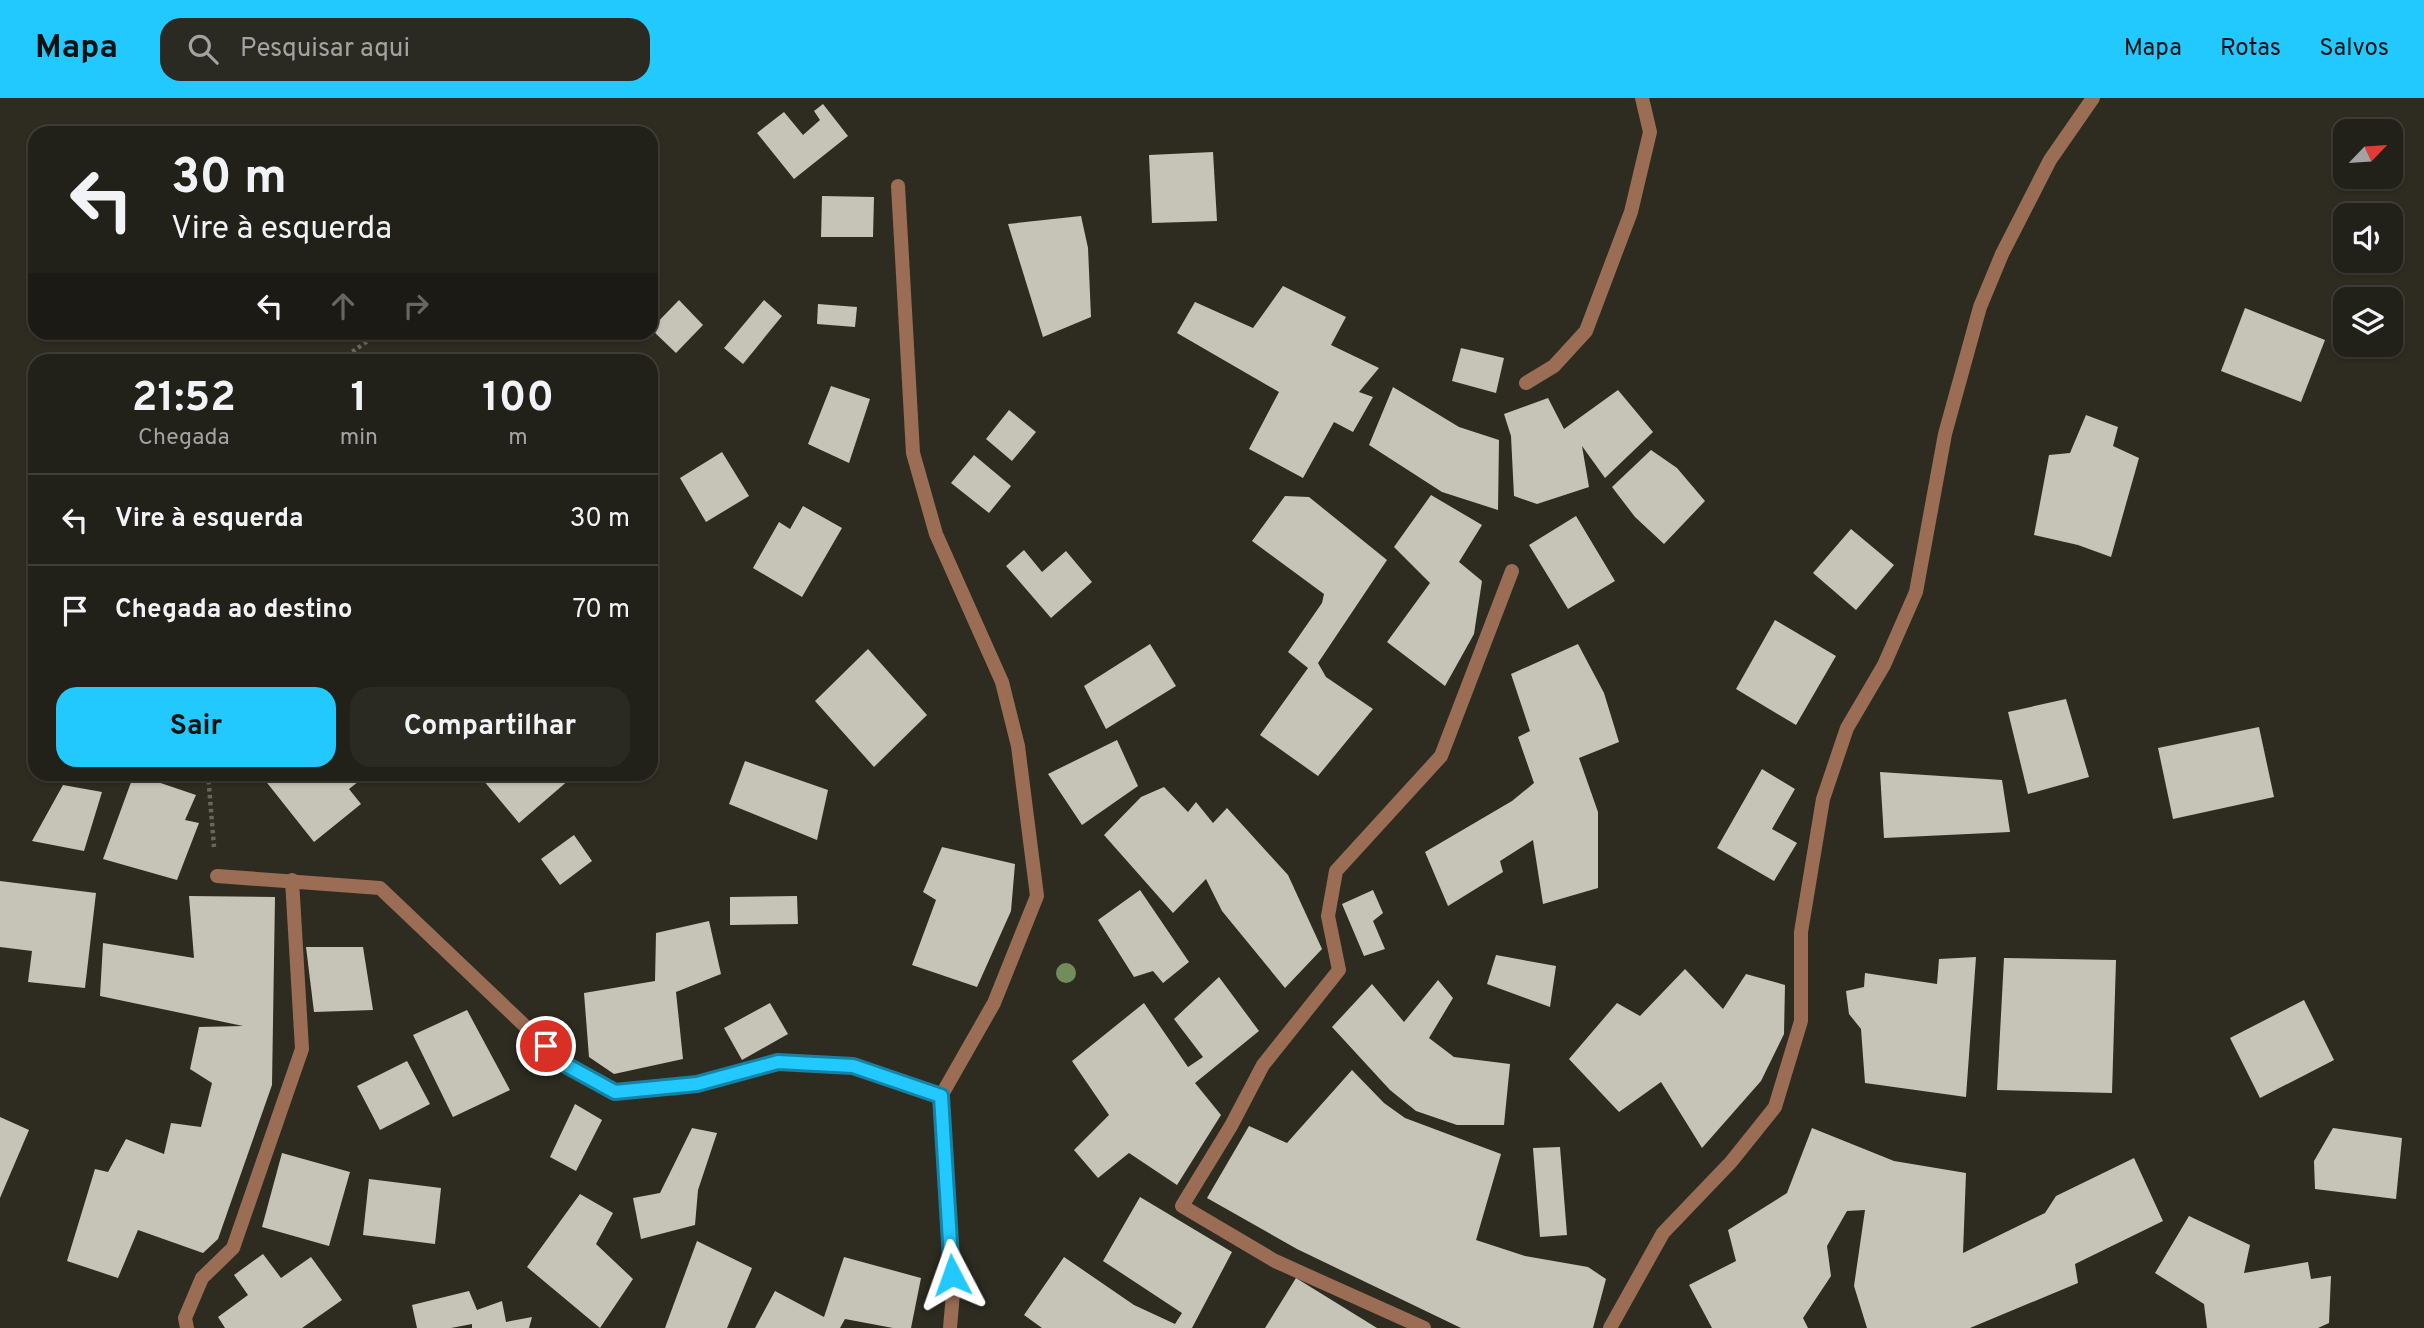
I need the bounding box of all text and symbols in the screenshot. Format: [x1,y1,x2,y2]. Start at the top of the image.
search box [160,18,650,81]
text: Mapa [35,28,118,70]
icon: search [184,30,222,68]
text: Pesquisar aqui [240,33,410,66]
text: Mapa [2124,34,2182,64]
text: Rotas [2220,34,2281,64]
text: Salvos [2319,34,2389,64]
north arrow [2333,119,2403,189]
map controls [2333,119,2403,357]
text: 30 m [171,149,287,211]
icon: left [56,154,147,245]
button: sound [2333,203,2403,273]
text: Vire à esquerda [171,210,392,250]
icon: left [251,287,289,325]
icon: ahead [324,287,362,325]
icon: right [397,287,435,325]
button: layers [2333,287,2403,357]
text: 21:52 [132,373,236,426]
text: 1 [351,373,367,426]
text: 100 [482,373,554,426]
text: Chegada [138,424,230,453]
text: min [340,424,378,453]
text: m [508,424,528,453]
icon: left [56,501,94,539]
text: Vire à esquerda [115,503,303,536]
text: 30 m [570,503,630,536]
icon: arrive [56,592,94,630]
text: Chegada ao destino [115,594,352,627]
text: 70 m [572,594,630,627]
button: Sair [56,687,336,767]
button: Compartilhar [350,687,630,767]
pin [516,1016,576,1076]
icon: arrive [527,1027,565,1065]
position arrow [915,1238,989,1312]

